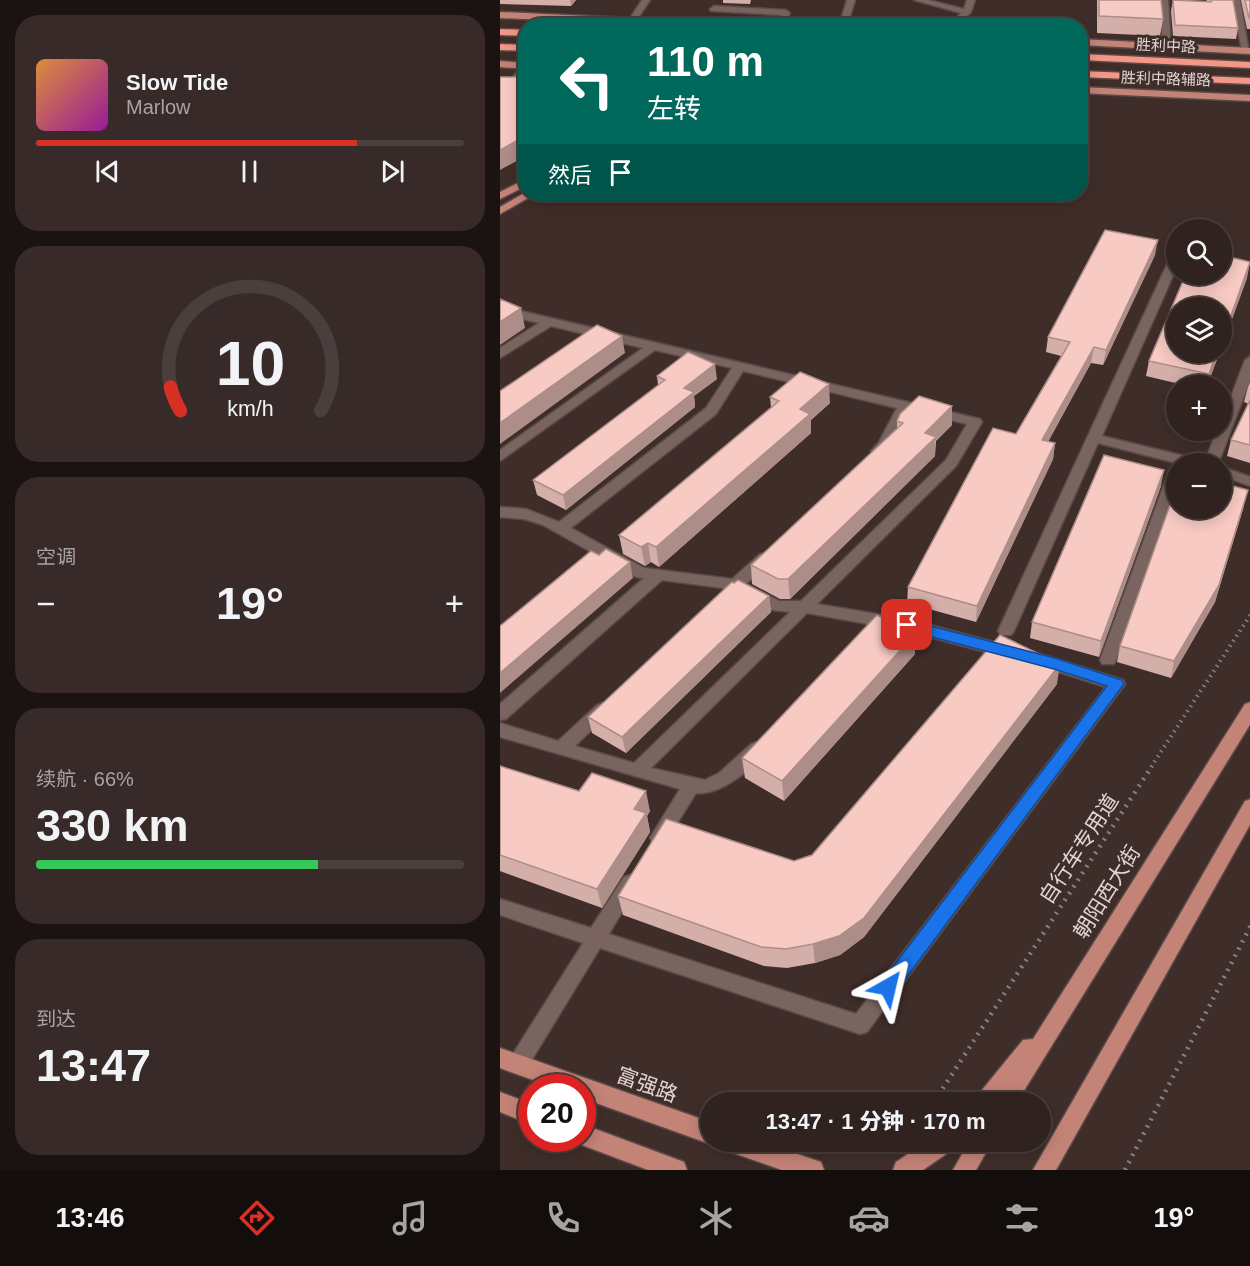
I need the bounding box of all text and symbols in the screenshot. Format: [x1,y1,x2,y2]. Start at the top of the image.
street label: 胜利中路 [1136,35,1196,56]
text: 110 m [647,38,764,85]
icon: left [548,42,626,120]
street label: 胜利中路辅路 [1121,68,1211,89]
text: Slow Tide [126,70,228,95]
text: 左转 [647,94,701,124]
text: Marlow [126,96,190,118]
icon: previous [91,155,124,188]
icon: pause [233,155,266,188]
icon: next [376,155,409,188]
icon: arrive [604,156,637,189]
text: 然后 [548,163,592,188]
map controls [1166,219,1232,519]
button: search [1166,219,1232,285]
button: layers [1166,297,1232,363]
text: 10 [215,329,285,398]
button: + [1166,375,1232,441]
text: km/h [227,397,273,421]
button: − [1166,453,1232,519]
text: 空调 [36,546,76,568]
text: 19° [216,578,284,629]
text: − [36,585,55,622]
text: + [445,585,464,622]
pin [881,599,932,650]
icon: arrive [890,608,923,641]
text: 续航 · 66% [36,768,134,790]
street label: 自行车专用道 [1035,790,1123,908]
text: 330 km [36,800,189,851]
street label: 朝阳西大街 [1069,841,1144,942]
position arrow [856,955,920,1019]
text: 到达 [36,1008,76,1030]
text: 13:47 [36,1040,151,1091]
street label: 富强路 [614,1063,681,1106]
speed limit sign: 20 [518,1074,596,1152]
text: 13:47 · 1 分钟 · 170 m [765,1109,986,1134]
icon: directions [236,1197,278,1239]
icon: music [389,1197,431,1239]
icon: phone [542,1197,584,1239]
icon: climate [695,1197,737,1239]
icon: car [848,1197,890,1239]
icon: filters [1001,1197,1043,1239]
text: 13:46 [56,1203,125,1233]
text: 19° [1154,1203,1194,1233]

